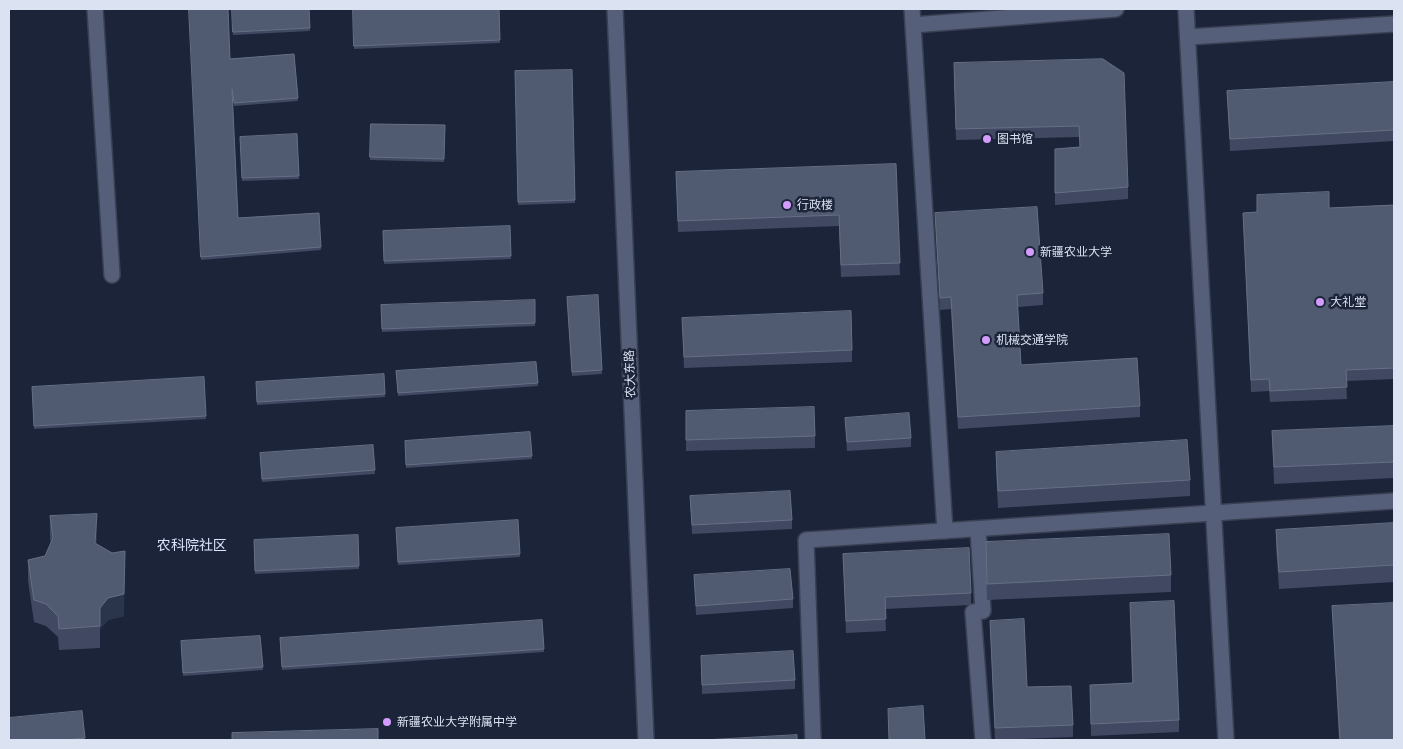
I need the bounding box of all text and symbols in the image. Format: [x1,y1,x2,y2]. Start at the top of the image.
place label: 图书馆 [997,132,1033,146]
marker: 图书馆 [981,133,993,145]
place label: 行政楼 [797,198,833,212]
marker: 行政楼 [781,199,793,211]
place label: 新疆农业大学 [1040,245,1112,259]
marker: 新疆农业大学 [1024,246,1036,258]
place label: 大礼堂 [1330,295,1366,309]
marker: 大礼堂 [1314,296,1326,308]
place label: 机械交通学院 [996,333,1068,347]
marker: 机械交通学院 [980,334,992,346]
street label: 农大东路 [622,350,638,398]
district label: 农科院社区 [157,537,227,553]
place label: 新疆农业大学附属中学 [397,715,517,729]
marker: 新疆农业大学附属中学 [381,716,393,728]

